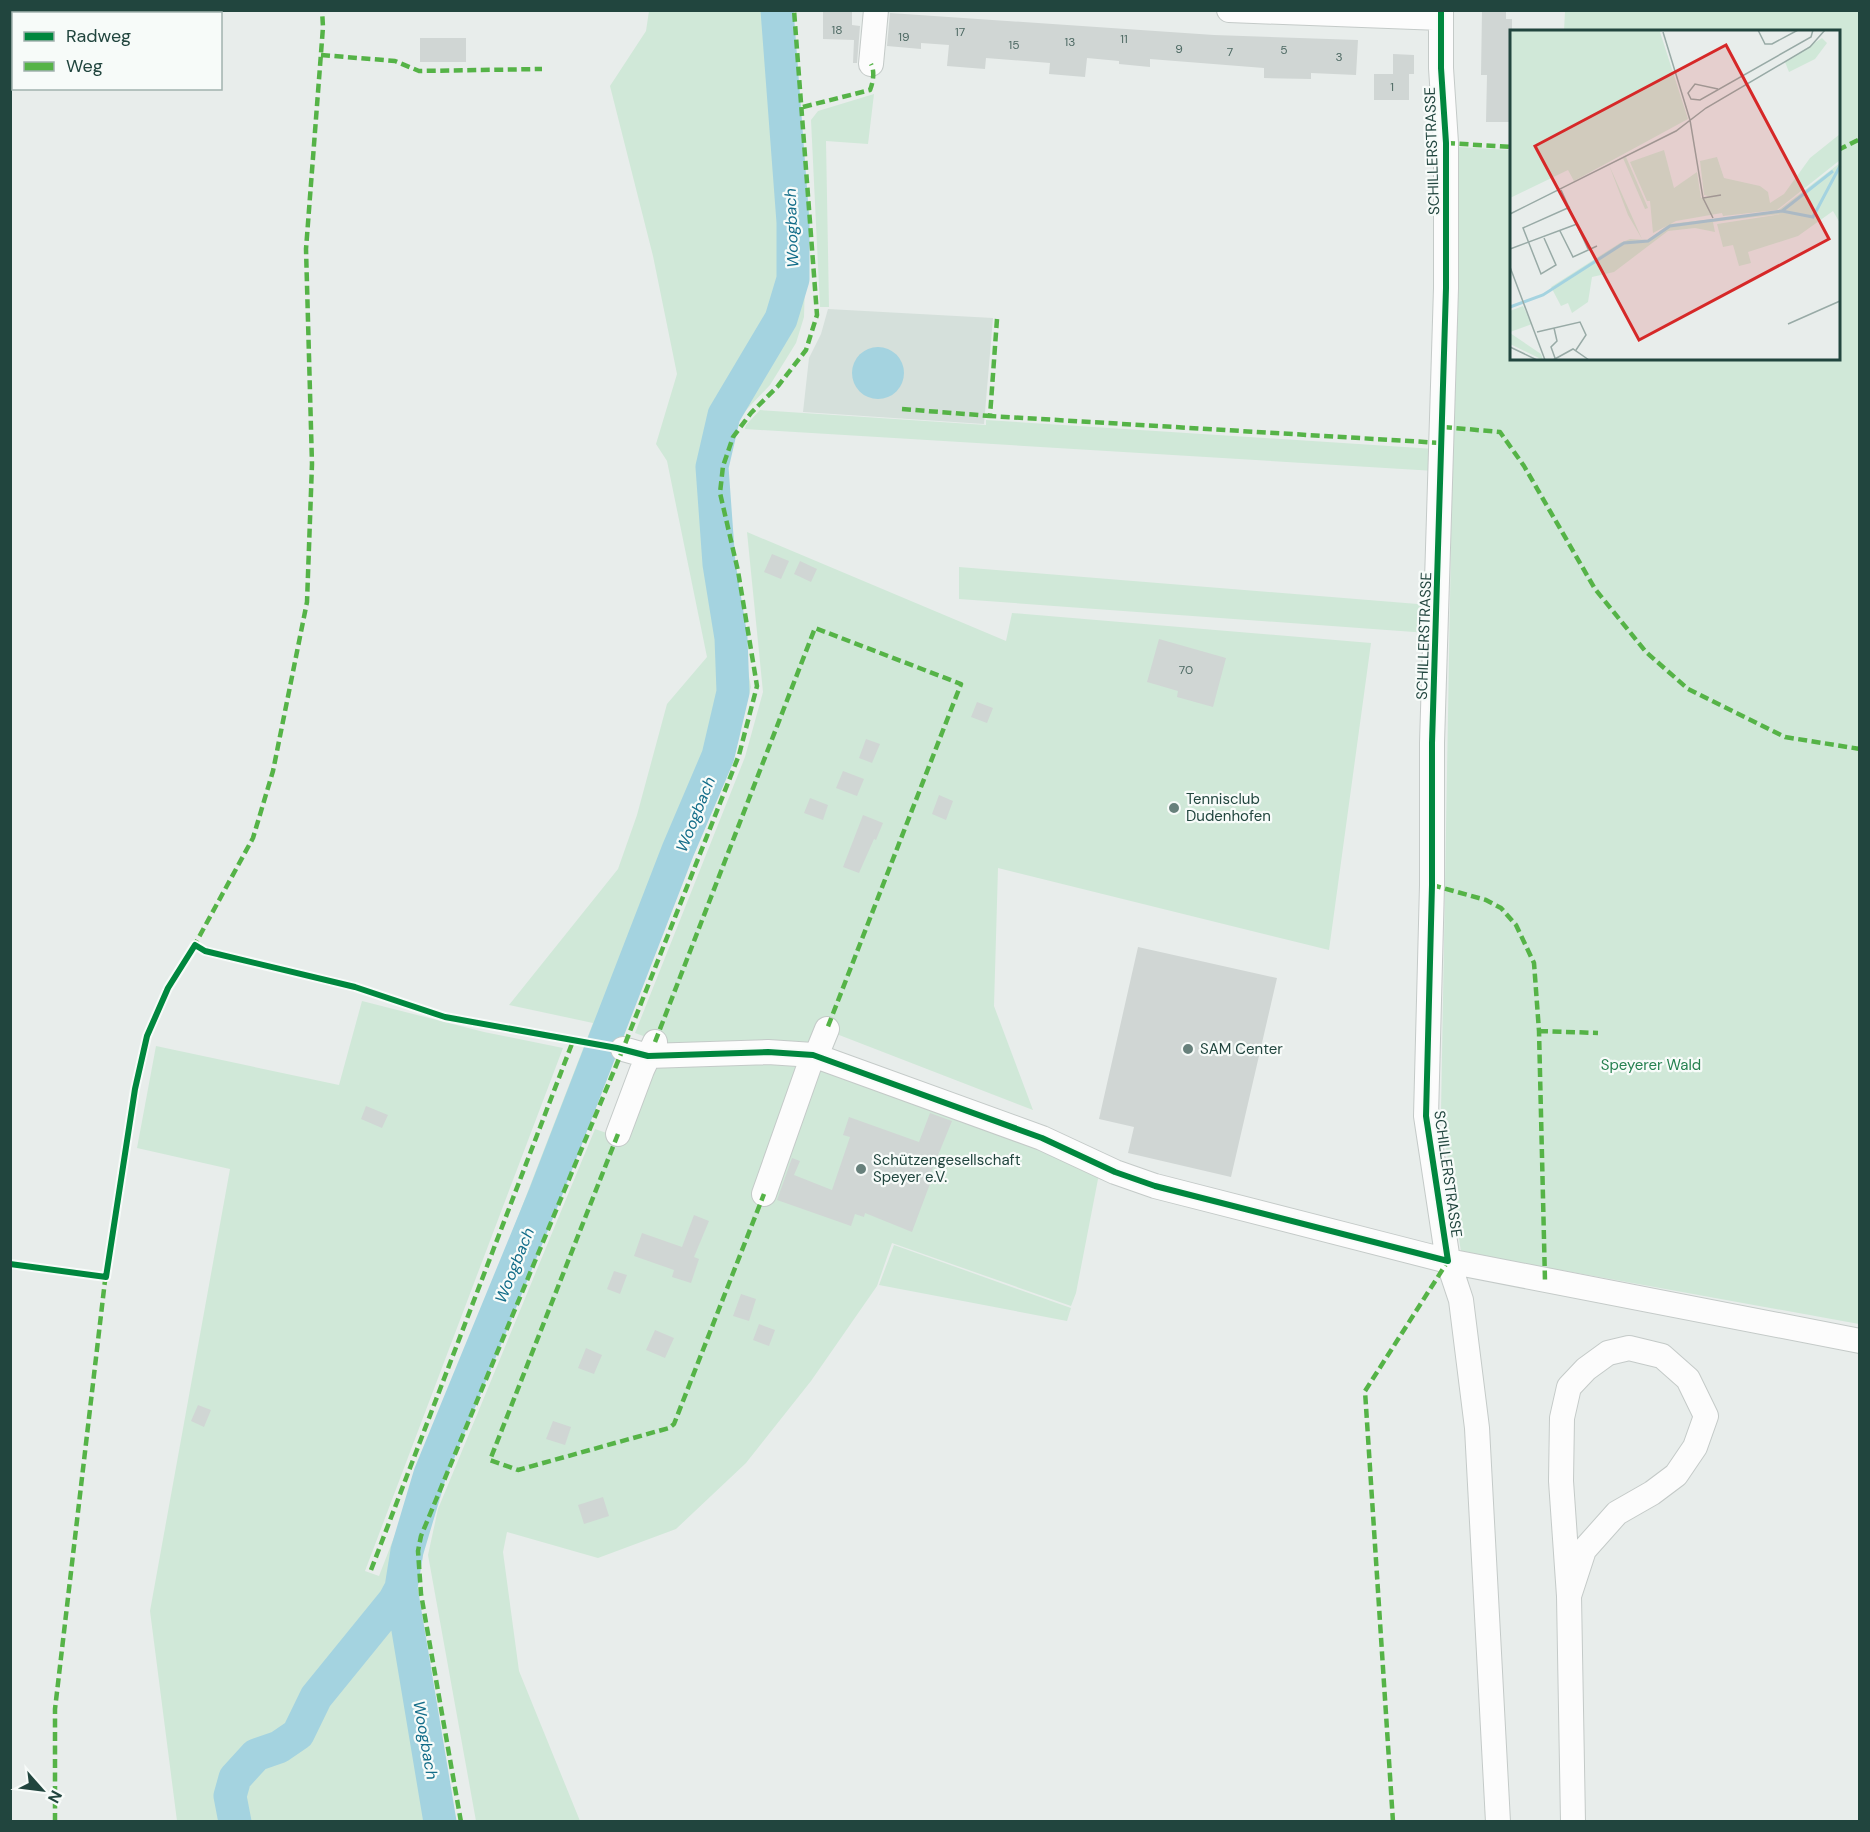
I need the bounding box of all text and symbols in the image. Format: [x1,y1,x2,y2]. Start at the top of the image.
legend [12,12,222,90]
house number: 18 [831,22,843,38]
text: Radweg [66,24,131,48]
house number: 17 [955,24,965,40]
house number: 19 [898,29,910,45]
inset map [1510,30,1840,360]
house number: 11 [1120,31,1128,47]
house number: 13 [1065,34,1075,50]
house number: 15 [1008,37,1020,53]
house number: 9 [1175,41,1183,57]
house number: 5 [1280,42,1288,58]
house number: 7 [1227,44,1233,60]
house number: 3 [1335,49,1343,65]
text: Weg [66,54,103,78]
house number: 1 [1390,79,1394,95]
street label: SCHILLERSTRASSE [1420,87,1444,215]
water label: Woogbach [780,188,803,268]
street label: SCHILLERSTRASSE [1412,572,1436,700]
house number: 70 [1179,662,1193,678]
water label: Woogbach [671,773,720,855]
place label: Tennisclub Dudenhofen [1186,789,1271,826]
marker: Tennisclub Dudenhofen [1167,801,1181,815]
place label: SAM Center [1200,1039,1283,1059]
marker: SAM Center [1181,1042,1195,1056]
park label: Speyerer Wald [1601,1055,1701,1075]
street label: SCHILLERSTRASSE [1429,1109,1467,1239]
place label: Schützengesellschaft Speyer e.V. [873,1150,1021,1187]
marker: Schützengesellschaft Speyer e.V. [854,1162,868,1176]
water label: Woogbach [490,1224,539,1306]
water label: Woogbach [408,1699,443,1781]
north arrow [12,1760,72,1820]
text: N [43,1787,67,1807]

